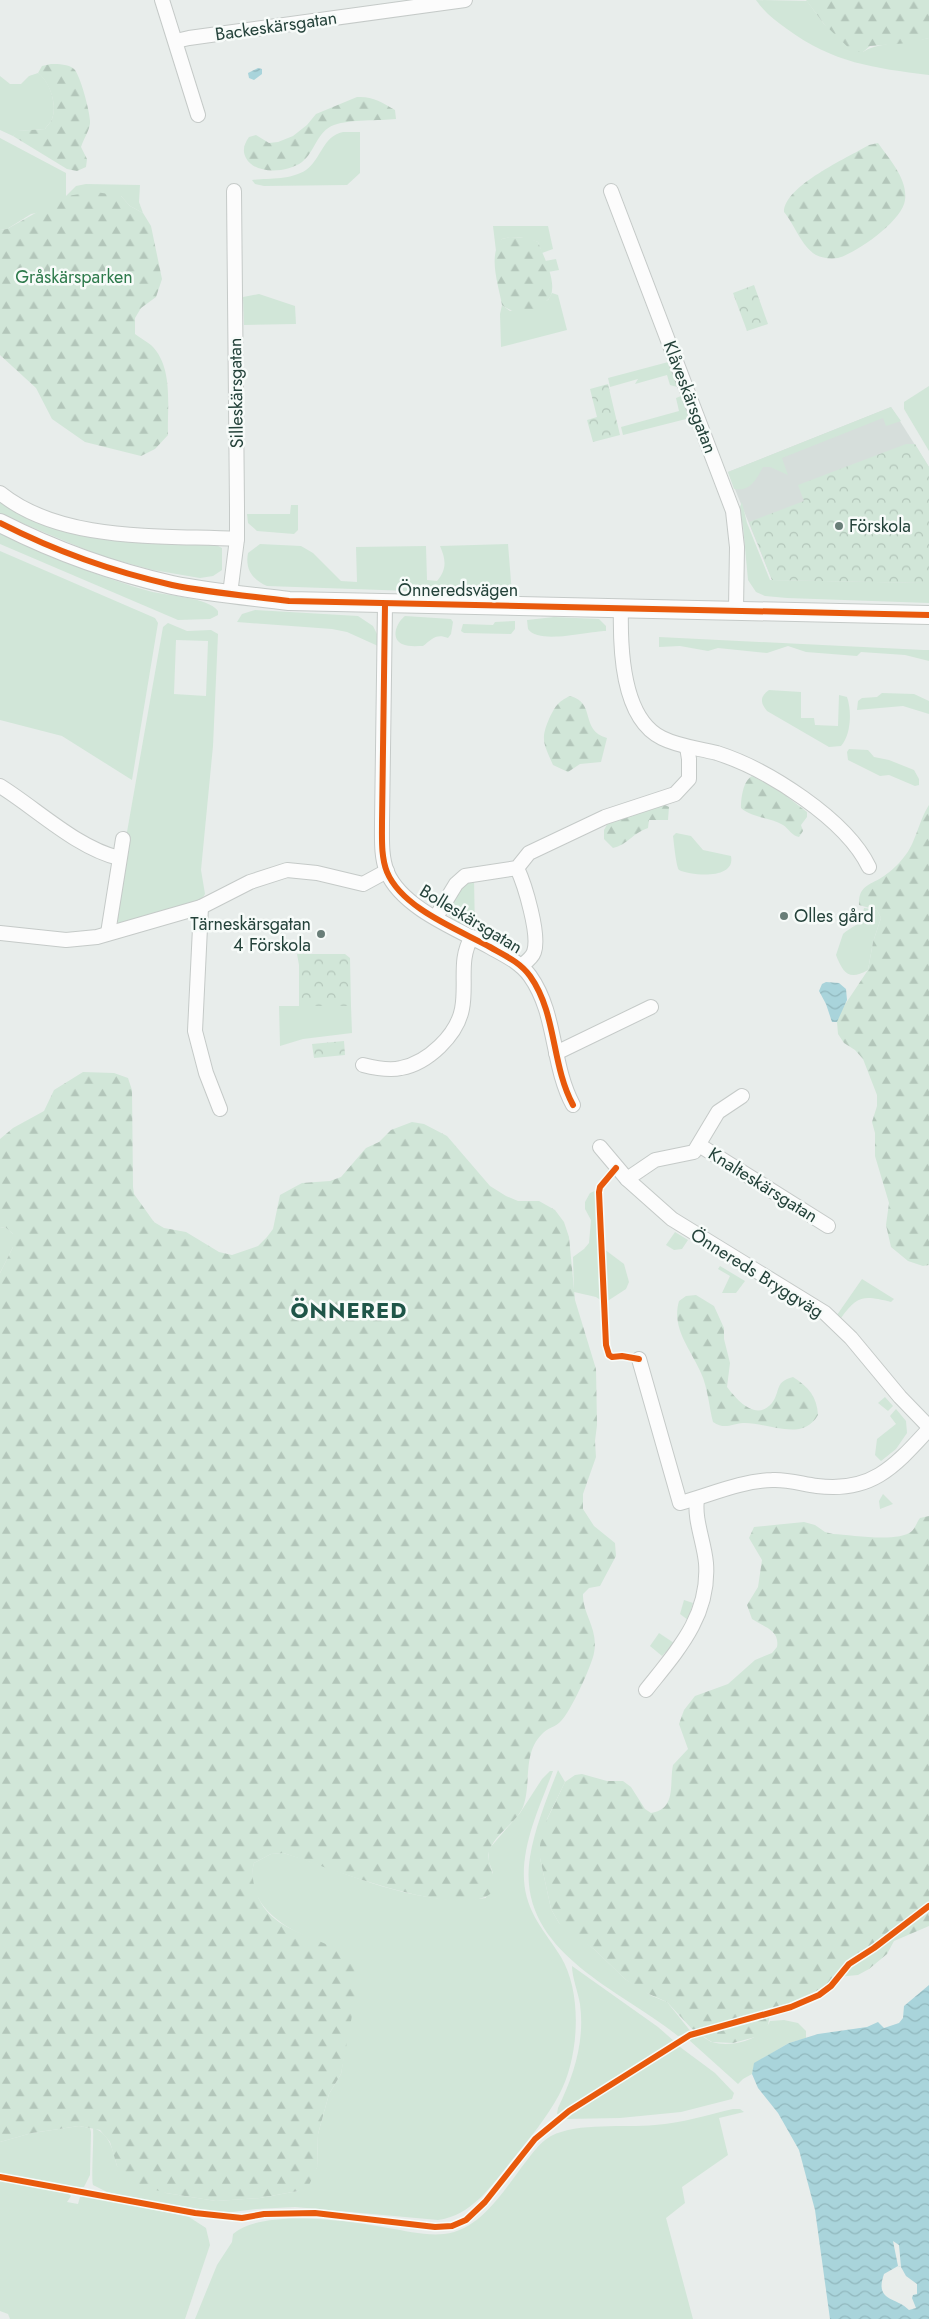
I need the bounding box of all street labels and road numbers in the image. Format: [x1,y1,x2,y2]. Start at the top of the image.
street label: Backeskärsgatan [213,5,339,47]
street label: Silleskärsgatan [222,337,250,449]
street label: Klåveskärsgatan [657,337,723,457]
street label: Önneredsvägen [398,577,518,603]
street label: Bolleskärsgatan [415,878,527,960]
street label: Knalteskärsgatan [703,1141,823,1229]
street label: Önnereds Bryggväg [686,1222,828,1324]

